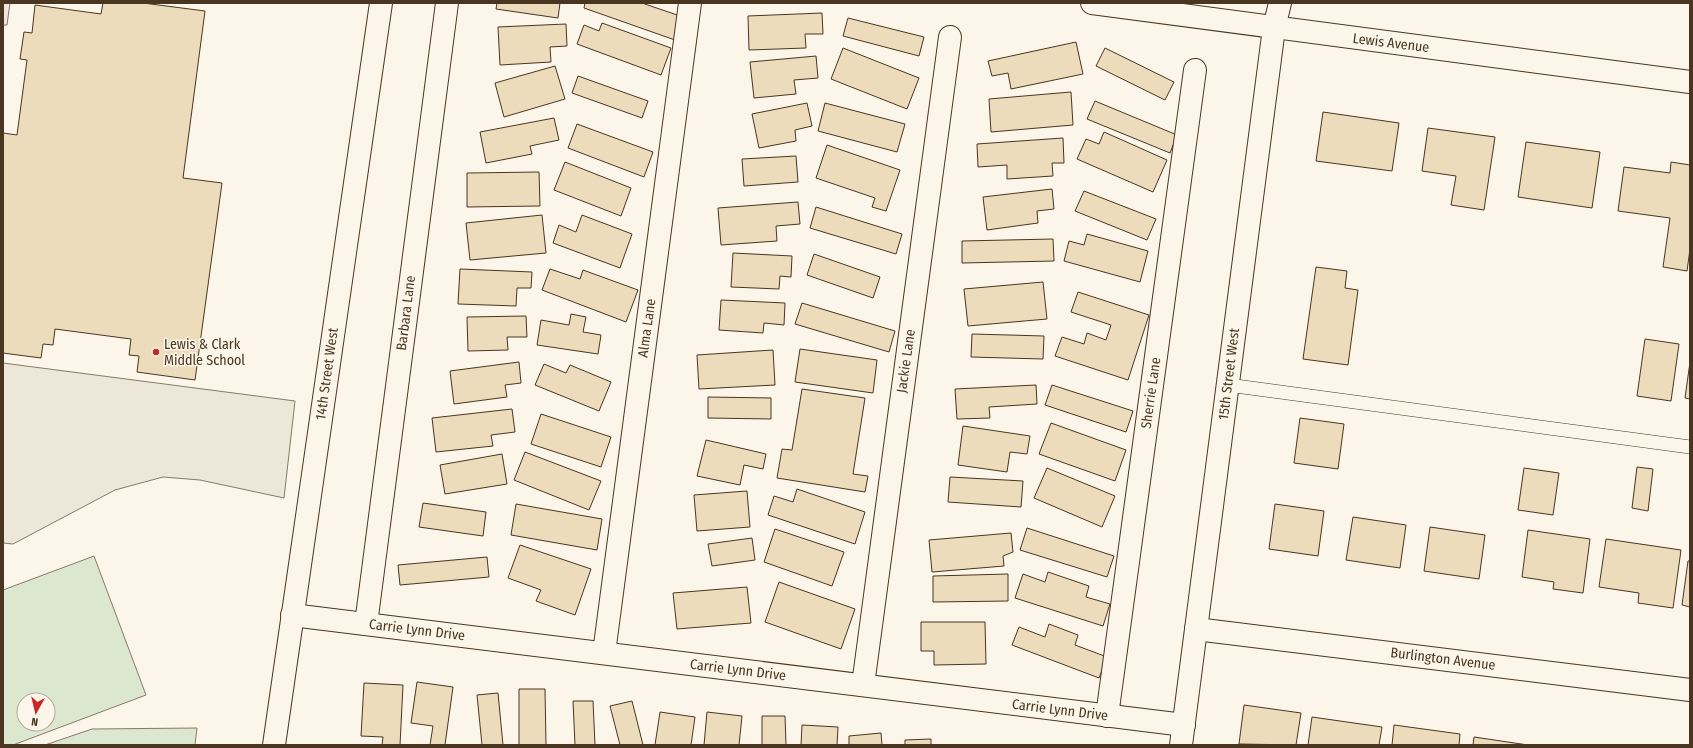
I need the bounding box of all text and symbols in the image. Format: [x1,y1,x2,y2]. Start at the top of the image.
street label: Lewis Avenue [1352,30,1430,56]
street label: Barbara Lane [393,274,419,351]
street label: Alma Lane [634,297,660,359]
street label: 14th Street West [312,326,342,421]
street label: 15th Street West [1215,327,1243,421]
street label: Jackie Lane [893,328,919,394]
place label: Lewis & Clark Middle School [164,336,245,369]
marker: Lewis & Clark Middle School [151,347,161,357]
street label: Sherrie Lane [1138,356,1164,430]
street label: Carrie Lynn Drive [368,616,466,644]
street label: Burlington Avenue [1390,644,1496,674]
street label: Carrie Lynn Drive [689,656,787,684]
north arrow [16,692,56,732]
street label: Carrie Lynn Drive [1011,696,1109,724]
text: N [31,715,39,728]

